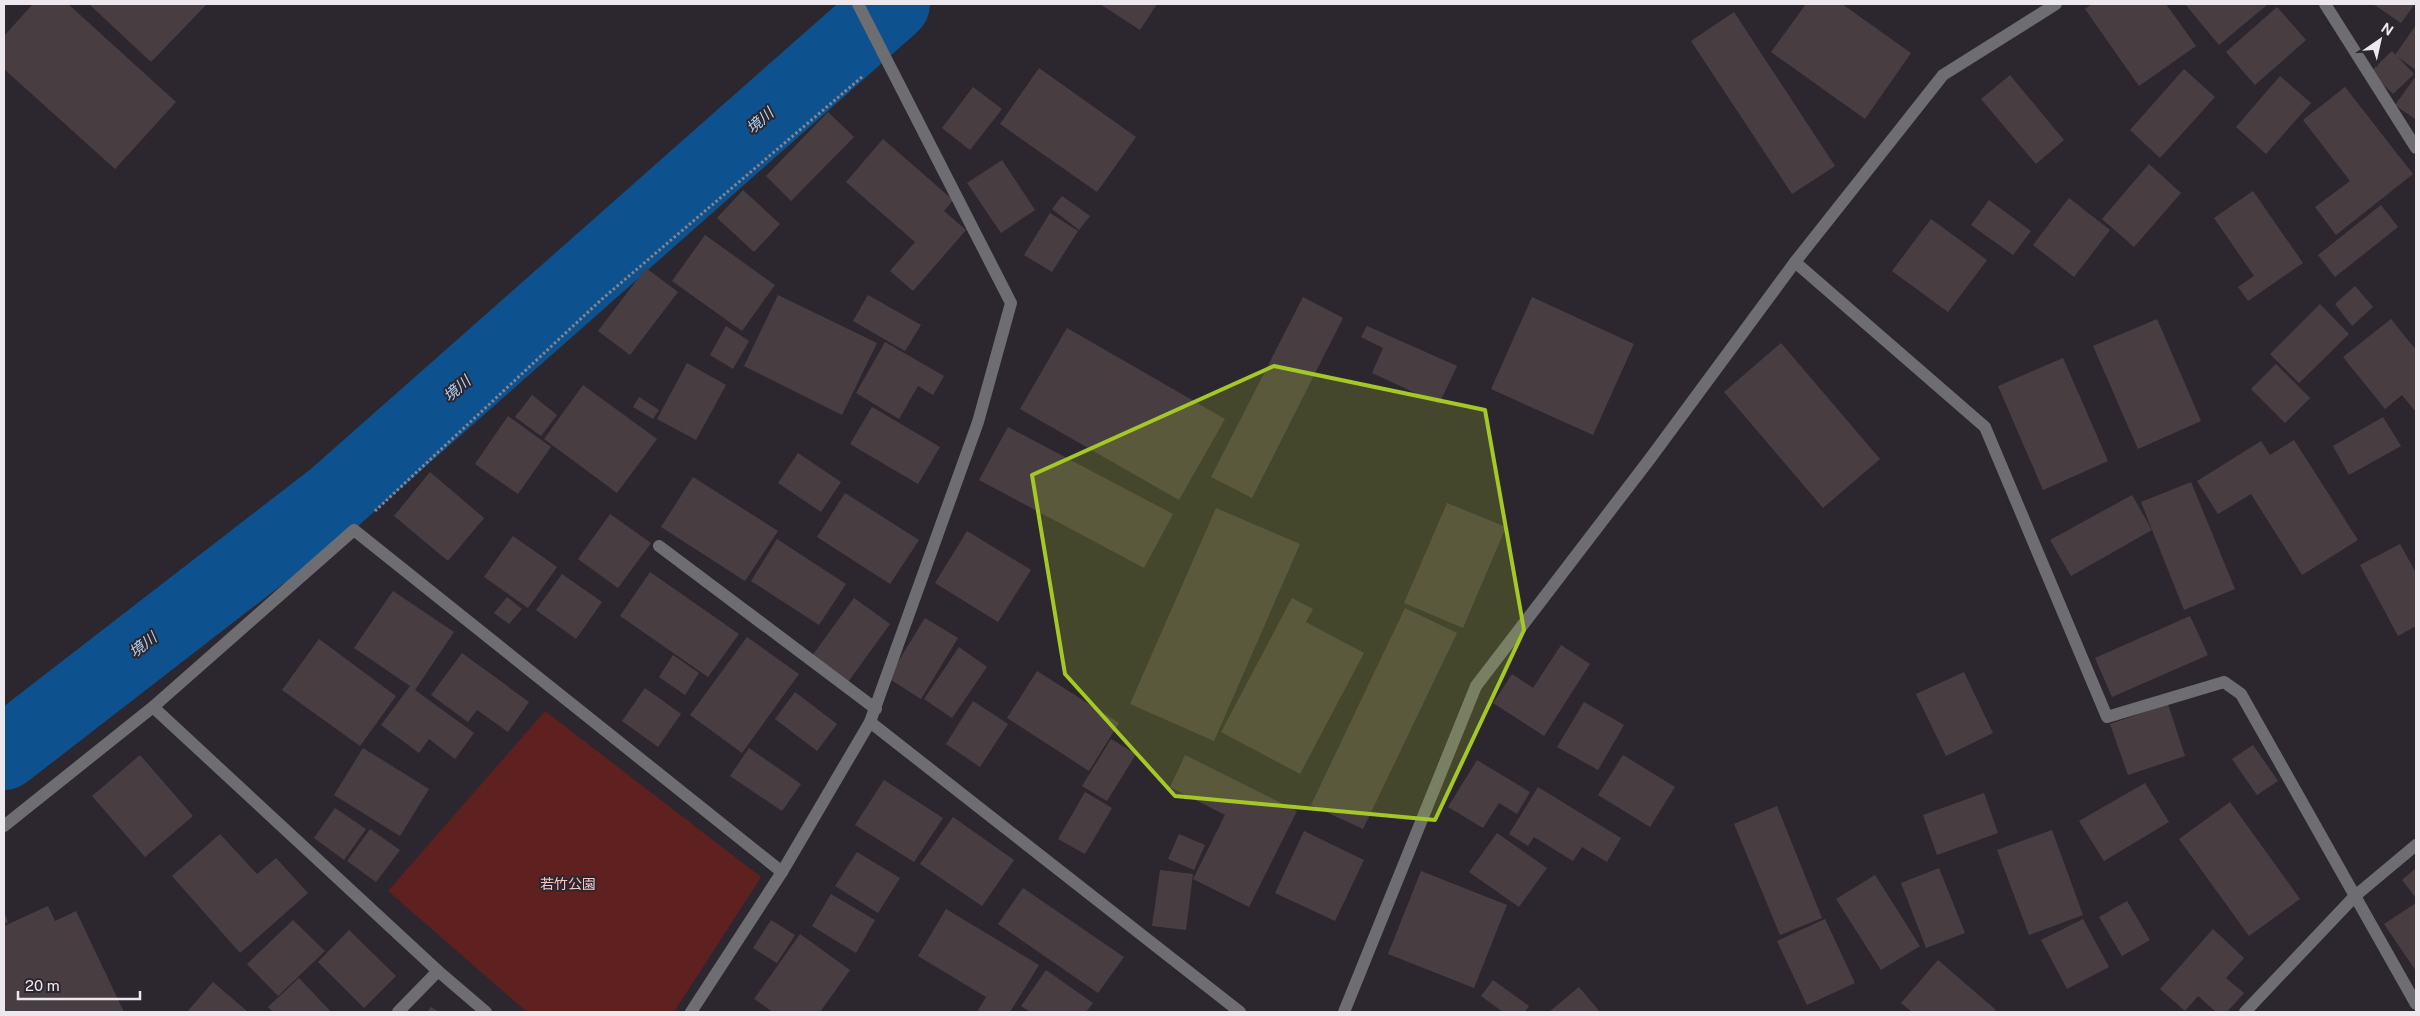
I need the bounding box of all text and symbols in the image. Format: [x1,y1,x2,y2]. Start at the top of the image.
north arrow [2355,15,2405,65]
text: N [2378,20,2396,39]
water label: 境川 [743,103,778,137]
water label: 境川 [440,371,475,405]
water label: 境川 [126,627,161,661]
park label: 若竹公園 [540,876,596,892]
scale bar [18,968,140,1000]
text: 20 m [25,977,60,994]

